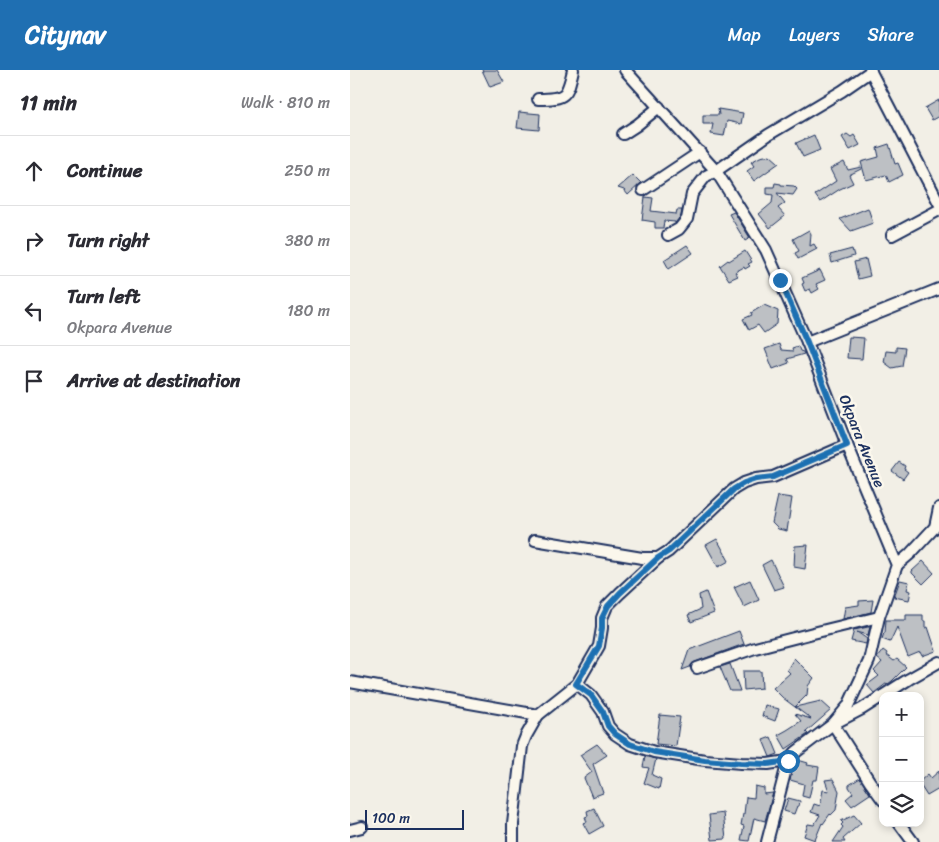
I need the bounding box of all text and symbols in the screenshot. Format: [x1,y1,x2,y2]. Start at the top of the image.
text: Citynav [25,14,106,56]
text: Map [728,19,761,51]
text: Layers [789,19,840,51]
text: Share [868,19,914,51]
text: 11 min [20,84,77,122]
text: Walk · 810 m [241,88,330,117]
text: Continue [67,154,143,187]
text: 250 m [284,156,330,185]
icon: ahead [20,157,48,185]
text: Turn right [67,224,149,257]
text: 380 m [285,226,330,255]
icon: right [20,227,48,255]
route end [769,269,792,292]
text: Turn left [67,280,140,313]
text: 180 m [287,296,330,325]
icon: left [20,297,48,325]
text: Okpara Avenue [67,313,172,342]
text: Arrive at destination [67,364,240,397]
icon: arrive [20,367,48,395]
street label: Okpara Avenue [831,390,893,492]
map controls [879,692,924,827]
button: + [879,692,924,737]
button: − [879,737,924,782]
route start [777,750,800,773]
button: layers [879,782,924,827]
text: 100 m [372,806,410,831]
scale bar [365,807,464,830]

